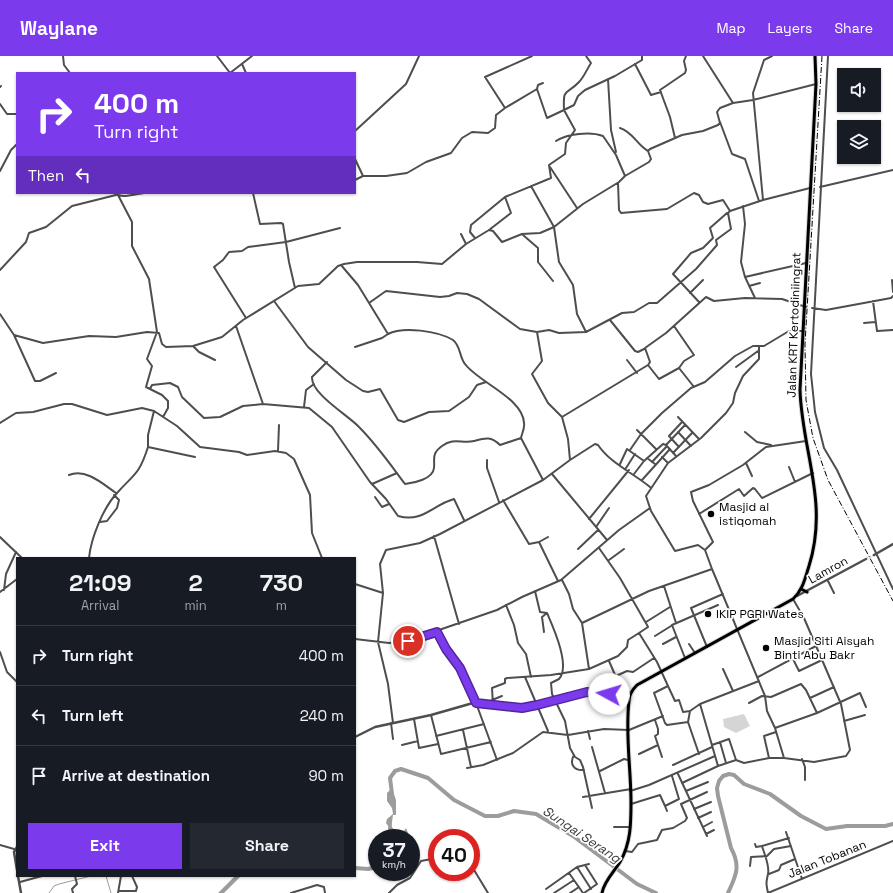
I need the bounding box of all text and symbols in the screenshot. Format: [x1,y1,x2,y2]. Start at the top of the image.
text: Waylane [20,16,98,41]
text: Map [716,19,746,37]
text: Layers [768,19,812,37]
text: Share [834,19,873,37]
map controls [837,68,881,164]
button: sound [837,68,881,112]
text: 400 m [94,85,179,121]
icon: right [28,88,80,140]
text: Turn right [94,120,178,143]
button: layers [837,120,881,164]
icon: left [72,164,94,186]
text: Then [28,166,64,185]
street label: Jalan KRT Kertodiniingrat [783,252,805,398]
place label: Masjid al istiqomah [719,499,776,529]
marker: Masjid al istiqomah [706,509,716,519]
street label: Lamron [805,553,851,587]
text: 21:09 [69,567,132,598]
text: 2 [188,567,203,598]
text: 730 [260,567,303,598]
text: Arrival [81,597,120,614]
text: min [184,597,207,614]
text: m [276,597,287,614]
place label: IKIP PGRI Wates [716,606,804,622]
marker: IKIP PGRI Wates [703,609,713,619]
pin [391,624,425,658]
icon: arrive [397,630,419,652]
place label: Masjid Siti Aisyah Binti Abu Bakr [774,633,874,663]
marker: Masjid Siti Aisyah Binti Abu Bakr [761,643,771,653]
icon: right [28,645,50,667]
text: Turn right [62,646,133,665]
text: 400 m [299,646,344,665]
position arrow [588,673,630,715]
icon: left [28,705,50,727]
text: Turn left [62,706,124,725]
text: 240 m [300,706,344,725]
icon: arrive [28,765,50,787]
text: Arrive at destination [62,766,210,785]
text: 90 m [308,766,344,785]
water label: Sungai Serang [540,802,624,867]
button: Exit [28,823,182,869]
button: Share [190,823,344,869]
speed limit sign: 40 [428,829,480,881]
street label: Jalan Tobanan [785,836,869,882]
text: 37 [382,837,406,863]
text: km/h [382,858,406,871]

